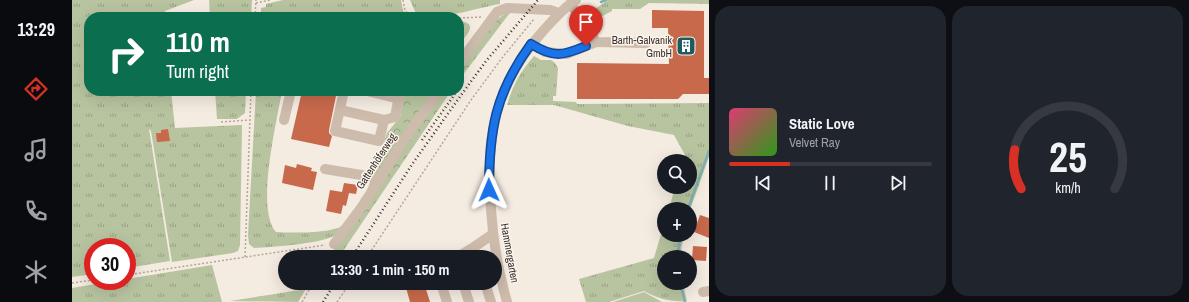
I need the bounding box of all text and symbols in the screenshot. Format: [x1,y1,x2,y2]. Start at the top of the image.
pin [569,5,603,46]
icon: arrive [575,11,597,33]
text: 13:29 [17,17,55,42]
text: 110 m [166,23,230,61]
icon: right [100,28,152,80]
place label: Barth-Galvanik GmbH [612,33,672,60]
building icon: Barth-Galvanik GmbH [675,35,697,57]
text: Turn right [166,59,229,84]
icon: directions [22,75,50,103]
text: Static Love [789,113,855,134]
text: 25 [1049,129,1086,185]
street label: Gattenhöferweg [353,130,399,192]
text: Velvet Ray [789,134,840,151]
icon: music [22,136,50,164]
map controls [657,154,697,290]
button: search [657,154,697,194]
position arrow [468,169,510,211]
icon: previous [752,172,774,194]
icon: pause [819,172,841,194]
icon: next [887,172,909,194]
text: km/h [1055,178,1080,197]
icon: phone [22,197,50,225]
button: + [657,202,697,242]
street label: Hammergarten [498,222,522,284]
speed limit sign: 30 [84,238,136,290]
button: − [657,250,697,290]
icon: climate [22,258,50,286]
text: 13:30 · 1 min · 150 m [331,259,449,280]

